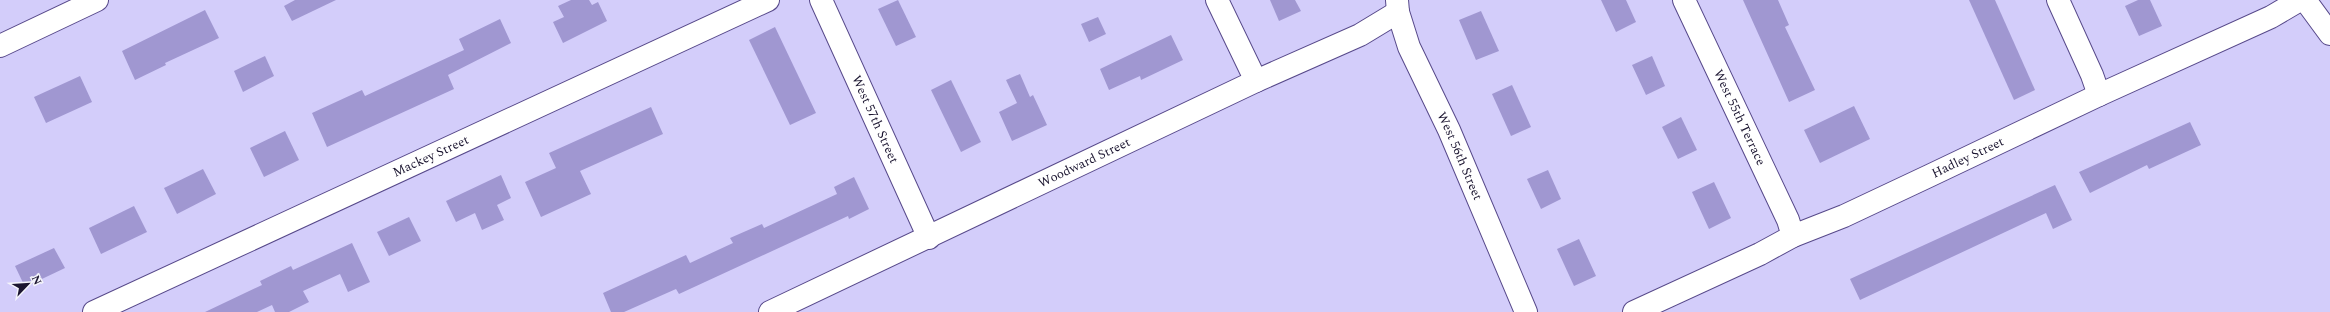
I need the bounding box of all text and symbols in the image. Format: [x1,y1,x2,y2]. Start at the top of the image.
street label: West 55th Terrace [1708,66,1771,169]
street label: West 57th Street [846,72,904,167]
street label: West 56th Street [1432,108,1488,204]
street label: Mackey Street [389,130,472,182]
street label: Woodward Street [1035,132,1134,193]
street label: Hadley Street [1928,132,2008,183]
north arrow [8,264,48,304]
text: N [27,272,46,288]

